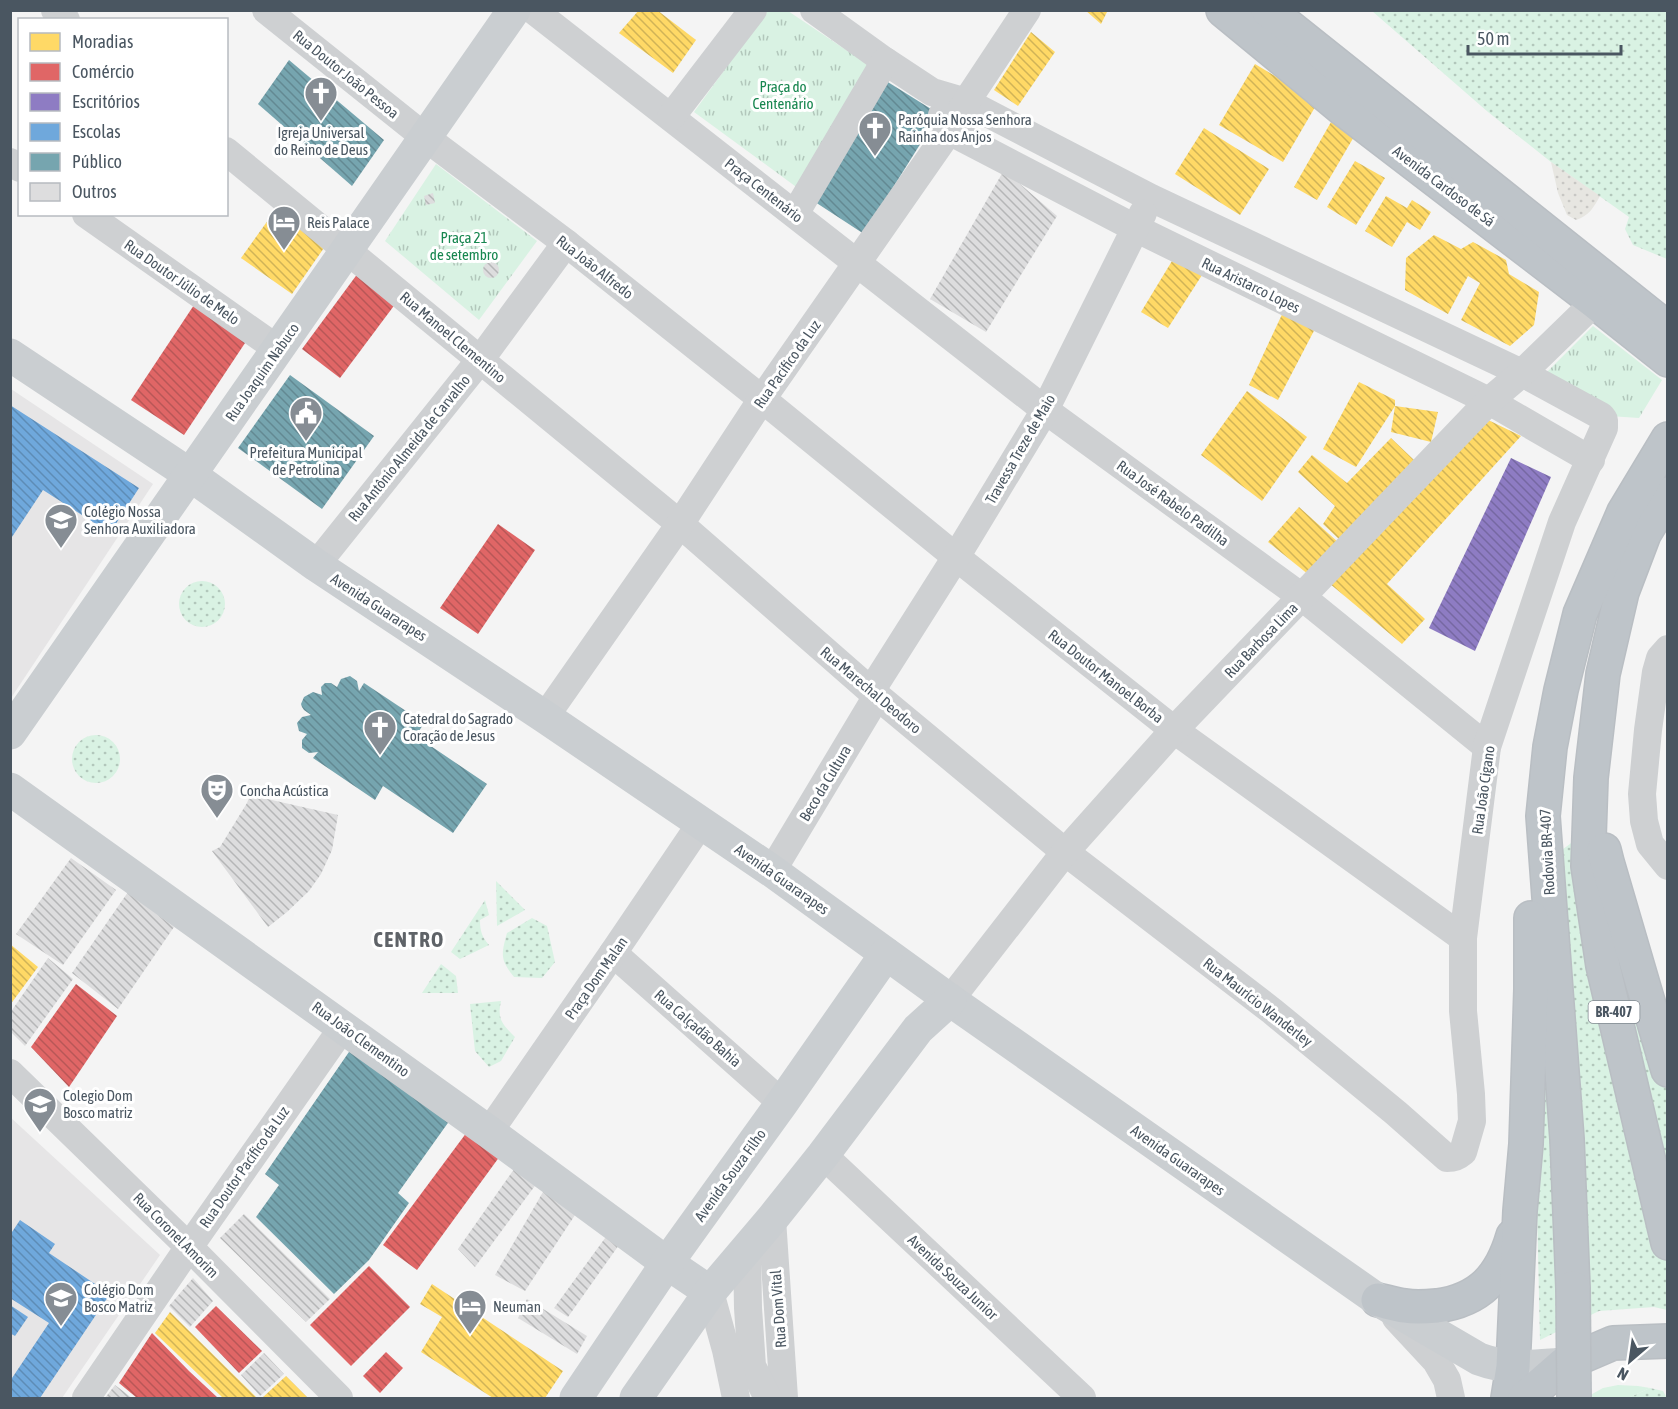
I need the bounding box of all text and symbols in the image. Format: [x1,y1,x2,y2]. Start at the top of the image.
legend [18,18,228,216]
scale bar [1468,18,1621,56]
street label: Rua Doutor João Pessoa [290,26,402,122]
text: 50 m [1477,28,1509,49]
text: Moradias [72,31,133,52]
text: Comércio [72,61,134,82]
church icon: Igreja Universal do Reino de Deus [303,75,339,122]
park label: Praça do Centenário [753,78,814,112]
text: Escritórios [72,91,140,112]
church icon: Paróquia Nossa Senhora Rainha dos Anjos [857,110,893,157]
place label: Paróquia Nossa Senhora Rainha dos Anjos [898,111,1032,145]
text: Escolas [72,121,121,142]
place label: Igreja Universal do Reino de Deus [274,124,368,158]
street label: Avenida Cardoso de Sá [1390,142,1498,230]
text: Público [72,151,122,172]
street label: Praça Centenário [722,154,806,226]
text: Outros [72,181,117,202]
hotel icon: Reis Palace [266,204,302,251]
place label: Reis Palace [307,214,370,231]
park label: Praça 21 de setembro [430,229,498,263]
street label: Rua João Alfredo [553,232,637,302]
street label: Rua Doutor Júlio de Melo [121,236,243,328]
street label: Rua Aristarco Lopes [1199,254,1303,316]
street label: Rua Manoel Clementino [397,288,509,386]
street label: Rua Pacífico da Luz [750,316,824,411]
street label: Rua Joaquim Nabuco [222,320,302,424]
street label: Rua Antônio Almeida de Carvalho [345,371,473,525]
street label: Travessa Treze de Maio [982,391,1058,507]
public building icon: Prefeitura Municipal de Petrolina [288,395,324,442]
place label: Prefeitura Municipal de Petrolina [250,444,362,478]
street label: Rua José Rabelo Padilha [1114,457,1232,549]
school or university icon: Colégio Nossa Senhora Auxiliadora [43,502,79,549]
place label: Colégio Nossa Senhora Auxiliadora [84,503,196,537]
street label: Avenida Guararapes [328,570,430,644]
street label: Rua Barbosa Lima [1221,599,1301,681]
street label: Rua Doutor Manoel Borba [1045,626,1167,726]
street label: Rua Marechal Deodoro [817,643,925,737]
church icon: Catedral do Sagrado Coração de Jesus [362,709,398,756]
place label: Catedral do Sagrado Coração de Jesus [403,710,513,744]
street label: Beco da Cultura [796,742,854,824]
street label: Rua João Cigano [1468,745,1498,835]
theatre icon: Concha Acústica [199,772,235,819]
place label: Concha Acústica [240,782,329,799]
street label: Rodovia BR-407 [1536,808,1558,896]
street label: Avenida Guararapes [732,840,832,918]
district label: CENTRO [373,927,445,951]
street label: Praça Dom Malan [561,934,631,1022]
street label: Rua Maurício Wanderley [1200,954,1316,1050]
street label: Rua Calçadão Bahia [651,986,745,1070]
street label: Rua João Clementino [309,998,413,1080]
road number: BR-407 [1588,1001,1640,1023]
school or university icon: Colegio Dom Bosco matriz [22,1086,58,1133]
place label: Colegio Dom Bosco matriz [63,1087,133,1121]
street label: Rua Doutor Pacífico da Luz [196,1103,293,1231]
street label: Avenida Guararapes [1128,1121,1228,1199]
street label: Avenida Souza Filho [691,1126,769,1224]
street label: Rua Coronel Amorim [130,1189,222,1281]
street label: Avenida Souza Junior [905,1231,1002,1323]
street label: Rua Dom Vital [767,1269,789,1349]
school or university icon: Colégio Dom Bosco Matriz [43,1280,79,1327]
place label: Colégio Dom Bosco Matriz [84,1281,154,1315]
hotel icon: Neuman [452,1288,488,1335]
place label: Neuman [493,1298,541,1315]
north arrow [1600,1331,1660,1391]
text: N [1614,1364,1631,1384]

